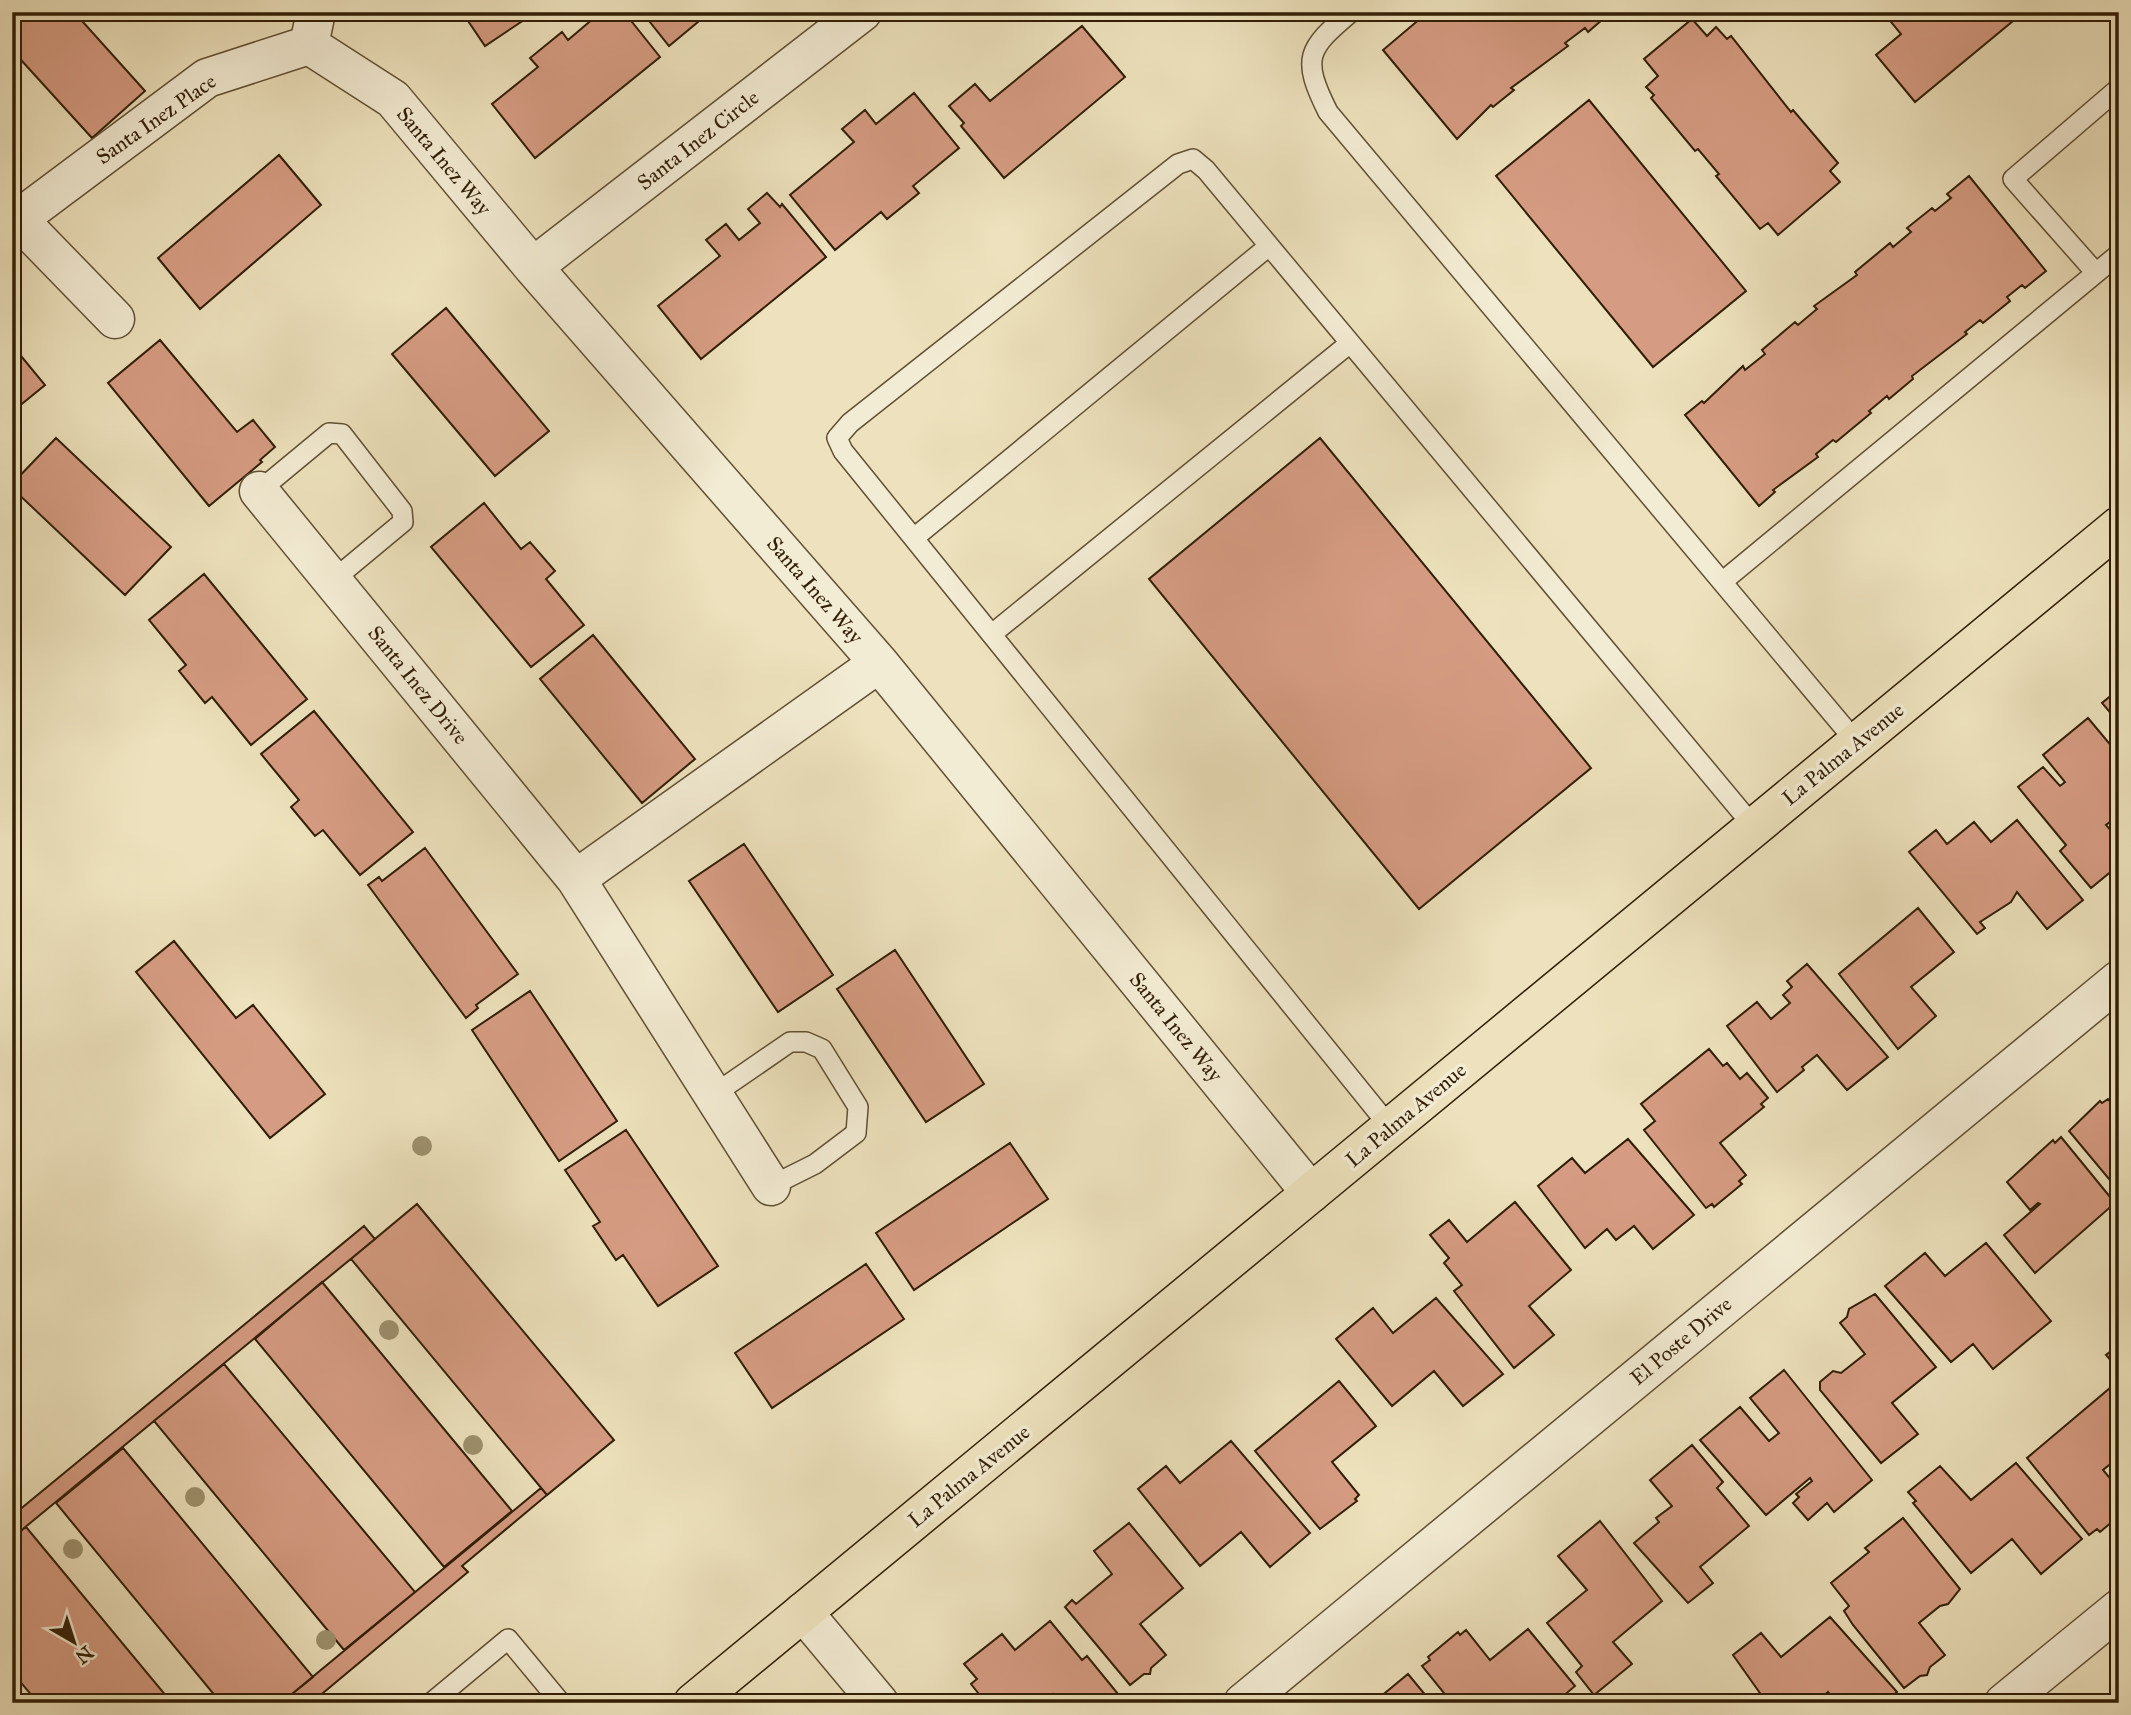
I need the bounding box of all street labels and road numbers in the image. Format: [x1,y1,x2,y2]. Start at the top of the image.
street label: Santa Inez Place [91,68,221,170]
street label: Santa Inez Circle [632,84,764,196]
street label: Santa Inez Way [391,101,498,221]
street label: Santa Inez Way [761,531,869,650]
street label: Santa Inez Drive [362,620,474,750]
street label: La Palma Avenue [1777,697,1909,811]
street label: Santa Inez Way [1124,967,1229,1088]
street label: La Palma Avenue [1341,1057,1472,1173]
street label: El Poste Drive [1625,1291,1737,1391]
street label: La Palma Avenue [903,1419,1035,1533]

